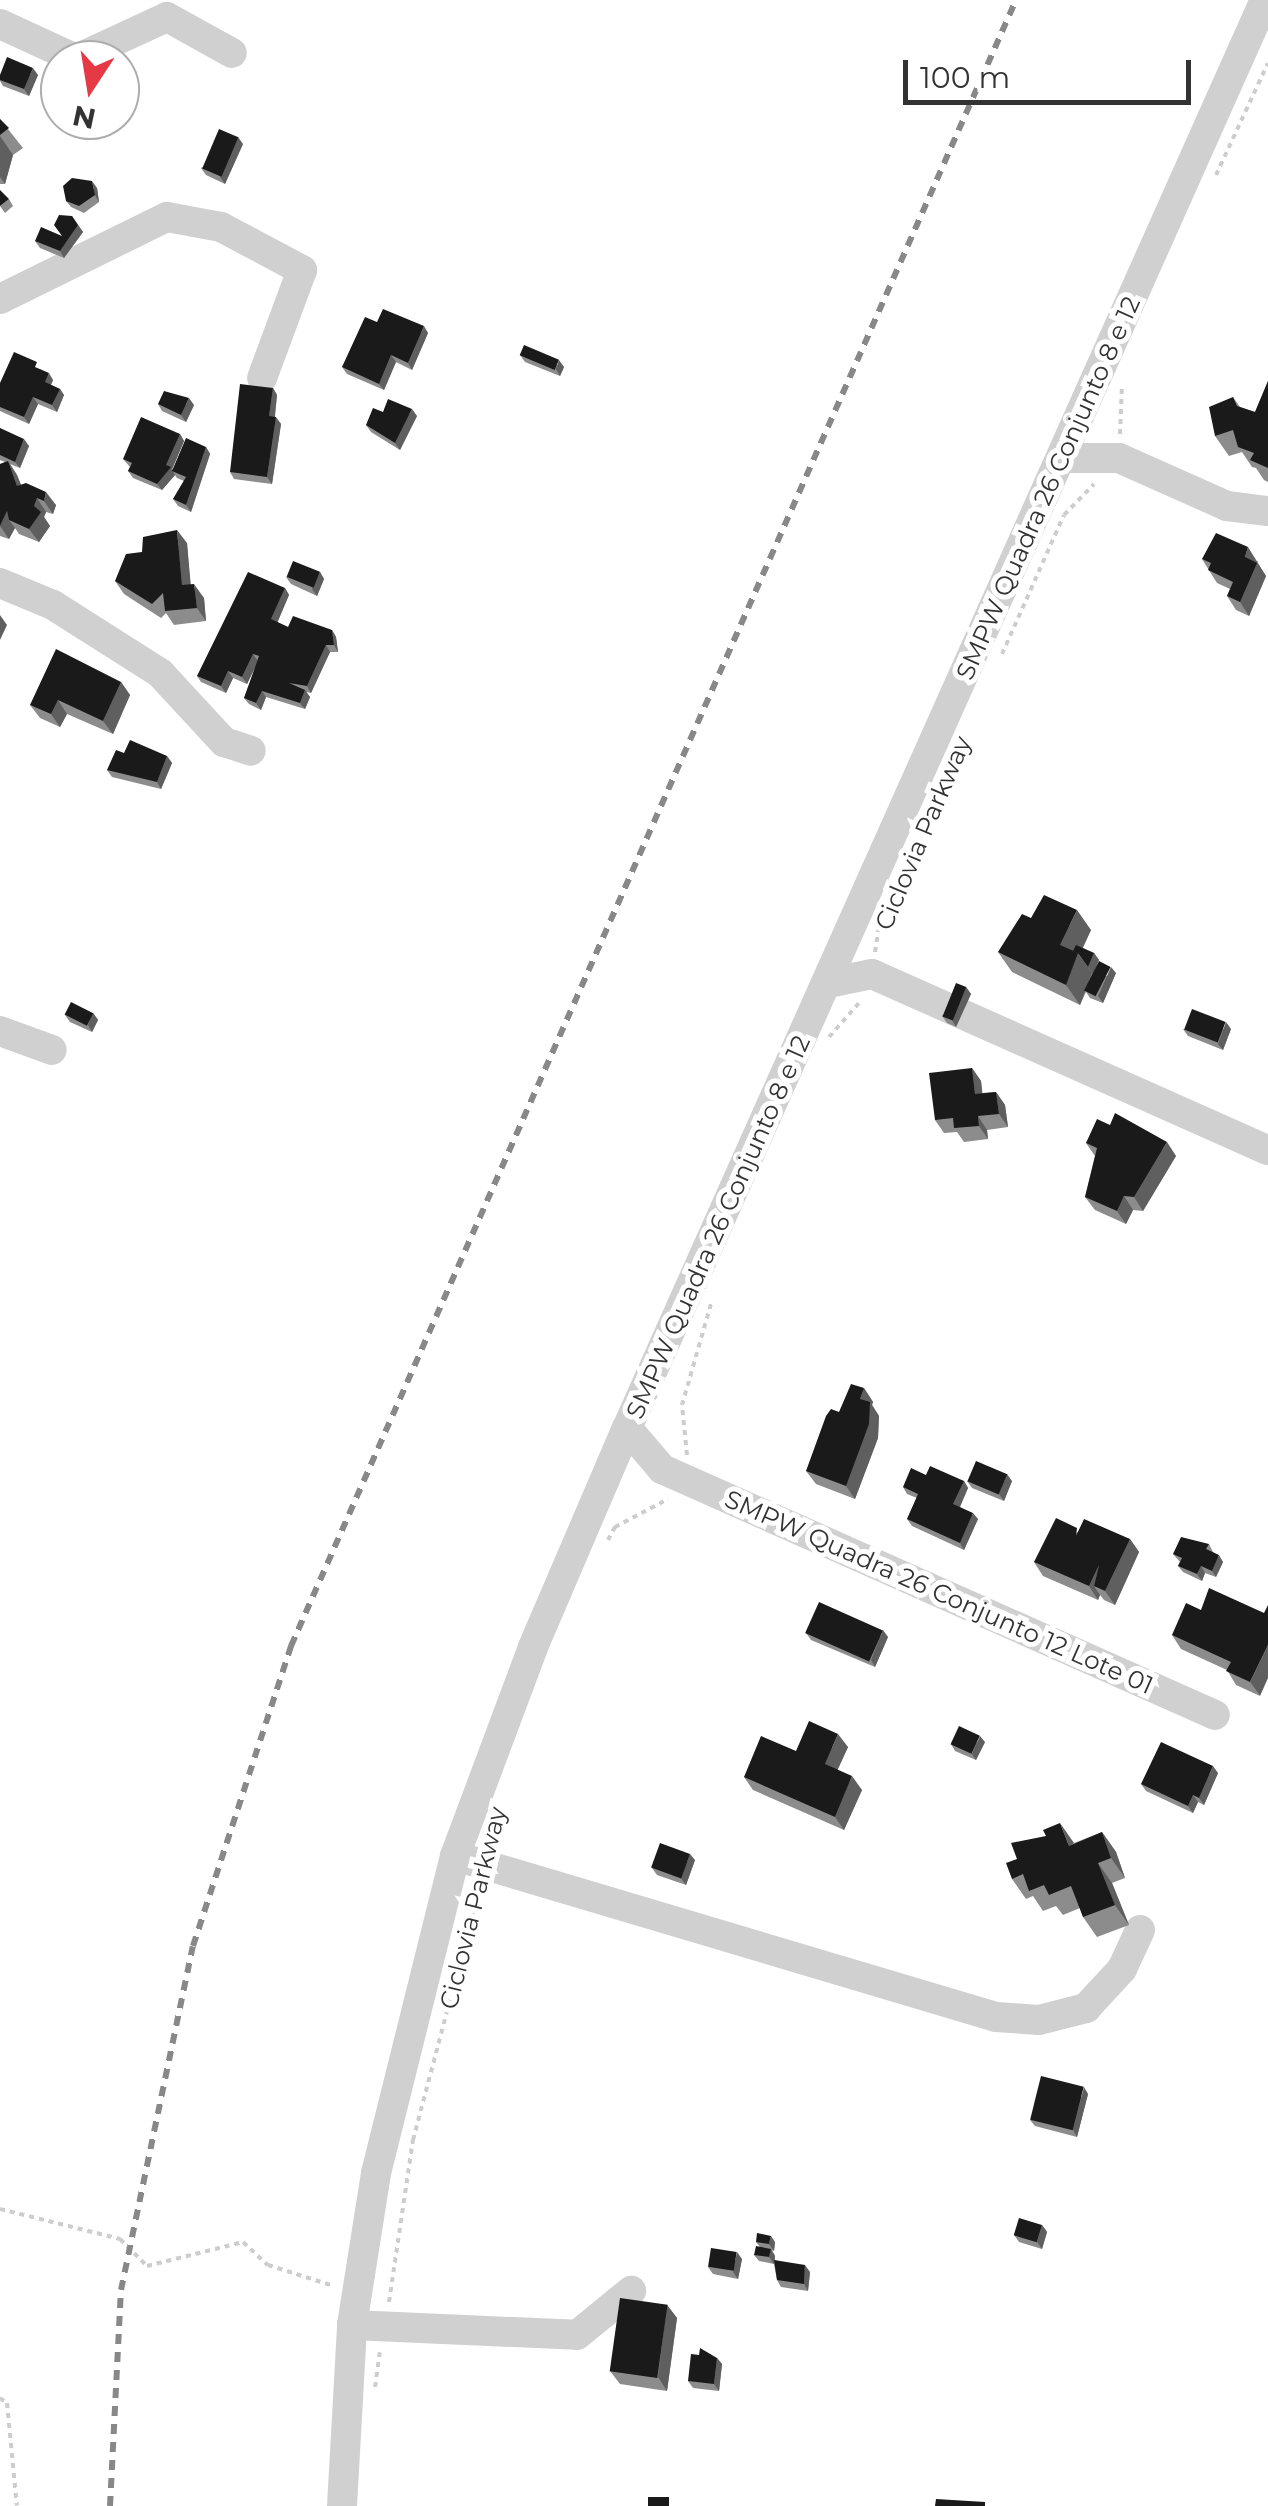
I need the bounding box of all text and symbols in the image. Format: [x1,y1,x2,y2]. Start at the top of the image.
north arrow [40,40,140,140]
scale bar [908,40,1196,102]
text: 100 m [920,59,1010,96]
text: N [70,98,99,136]
street label: SMPW Quadra 26 Conjunto 8 e 12 [950,292,1146,684]
street label: Ciclovia Parkway [869,732,977,934]
street label: SMPW Quadra 26 Conjunto 8 e 12 [620,1031,816,1423]
street label: SMPW Quadra 26 Conjunto 12 Lote 01 [720,1484,1158,1700]
street label: Ciclovia Parkway [433,1804,513,2012]

